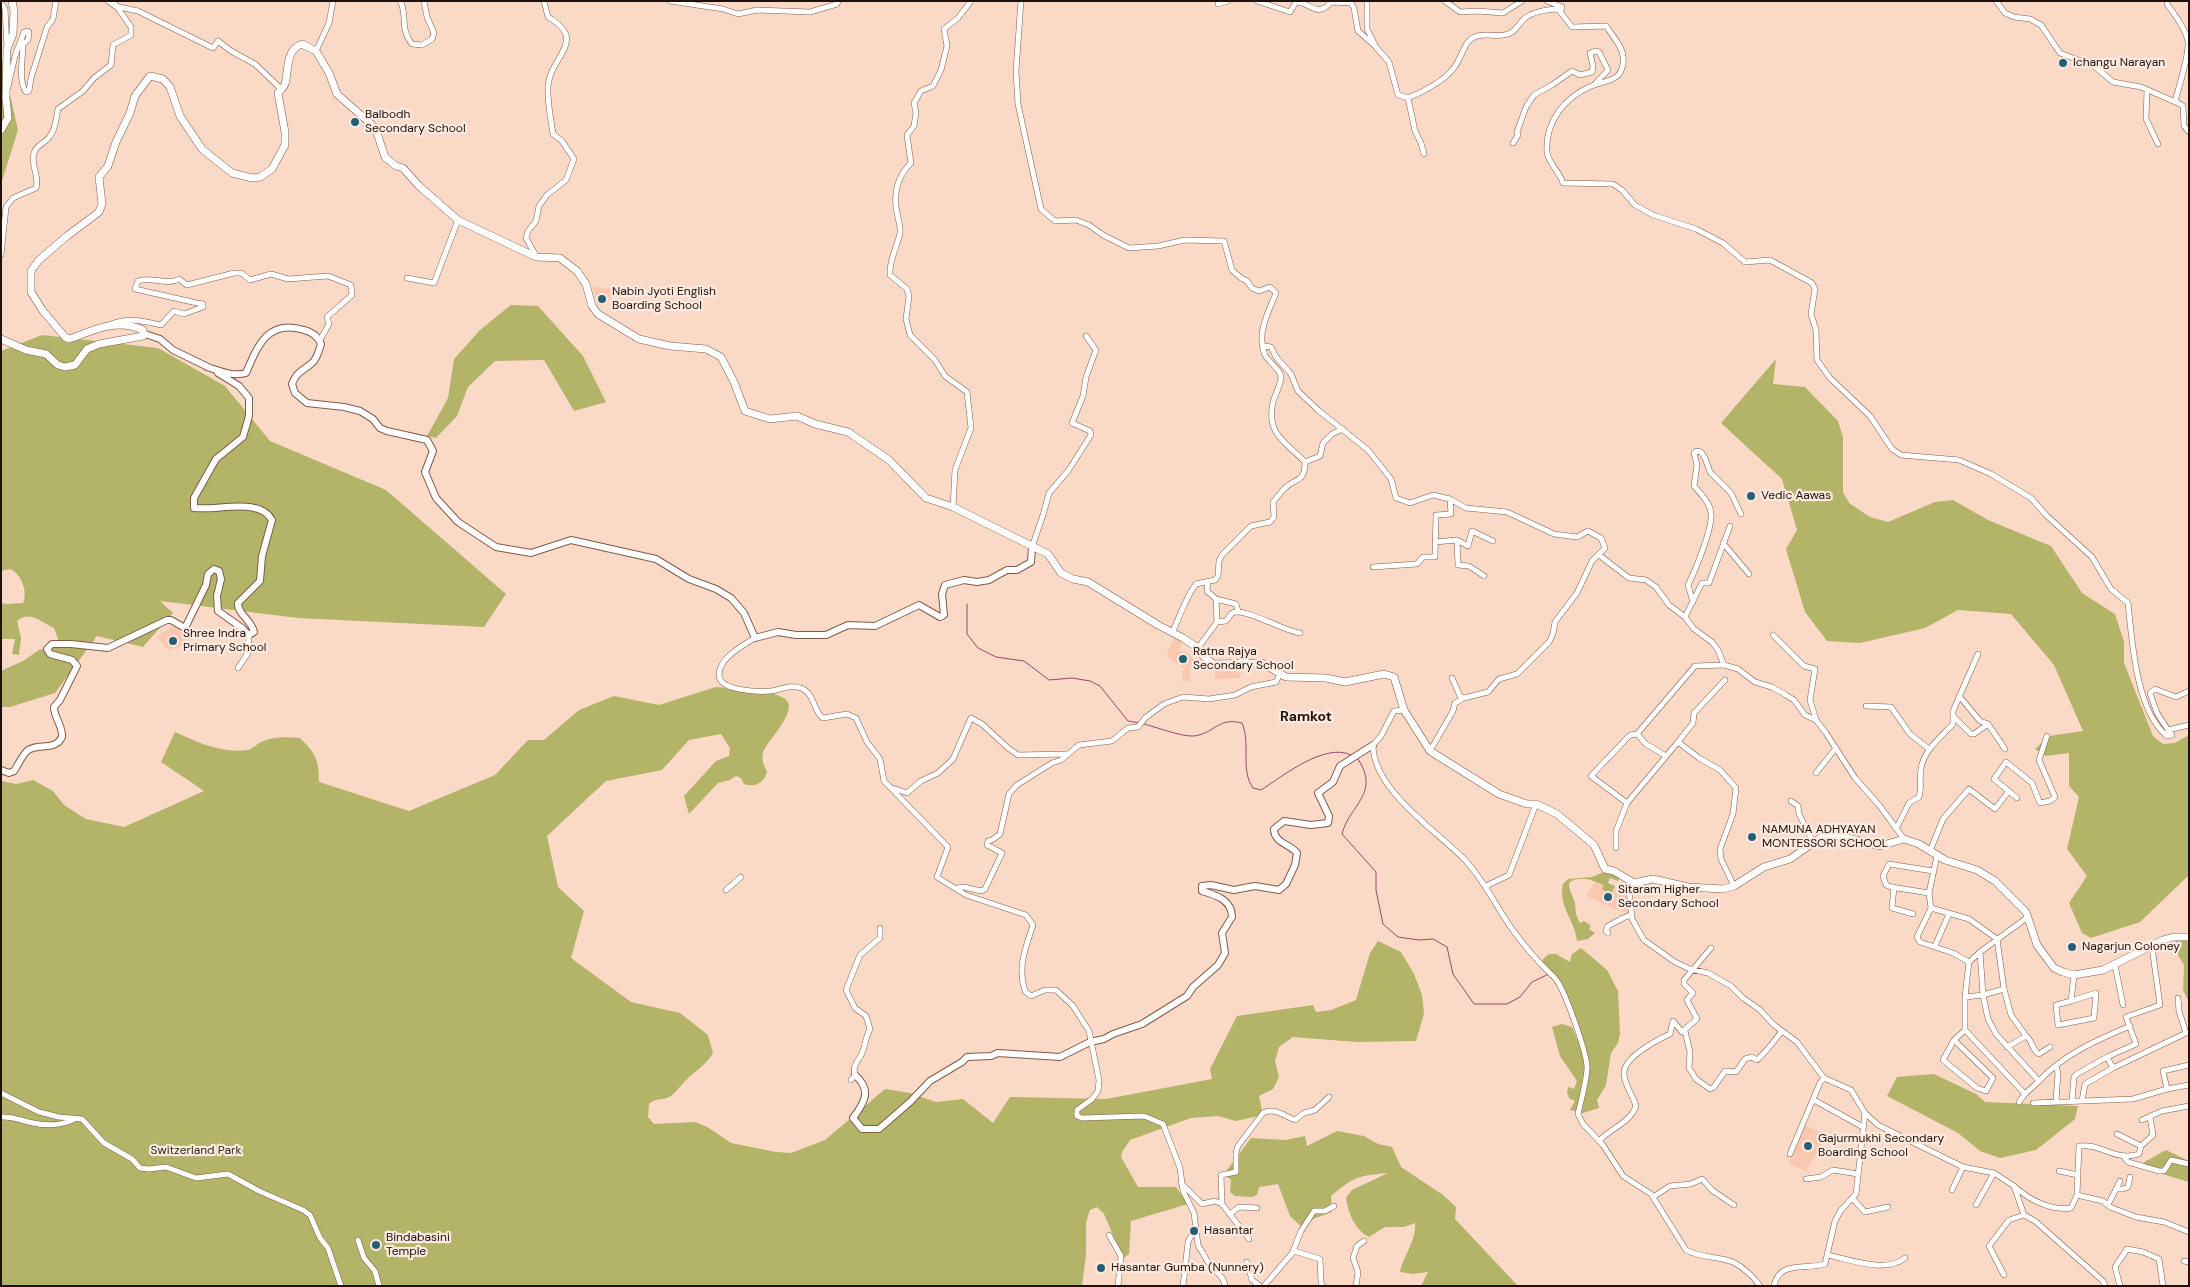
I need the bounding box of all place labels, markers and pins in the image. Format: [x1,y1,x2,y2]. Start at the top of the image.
place label: Ichangu Narayan [2073,56,2165,70]
marker: Ichangu Narayan [2057,57,2069,69]
place label: Balbodh Secondary School [365,108,466,136]
marker: Balbodh Secondary School [349,116,361,128]
place label: Nabin Jyoti English Boarding School [612,285,716,313]
marker: Nabin Jyoti English Boarding School [596,293,608,305]
place label: Vedic Aawas [1761,489,1831,503]
marker: Vedic Aawas [1745,490,1757,502]
place label: Shree Indra Primary School [183,627,266,655]
marker: Shree Indra Primary School [167,635,179,647]
place label: Ratna Rajya Secondary School [1193,645,1294,673]
marker: Ratna Rajya Secondary School [1177,653,1189,665]
place label: NAMUNA ADHYAYAN MONTESSORI SCHOOL [1762,823,1888,851]
marker: NAMUNA ADHYAYAN MONTESSORI SCHOOL [1746,831,1758,843]
place label: Sitaram Higher Secondary School [1618,883,1719,911]
marker: Sitaram Higher Secondary School [1602,891,1614,903]
place label: Nagarjun Coloney [2082,940,2180,954]
marker: Nagarjun Coloney [2066,941,2078,953]
place label: Gajurmukhi Secondary Boarding School [1818,1132,1944,1160]
marker: Gajurmukhi Secondary Boarding School [1802,1140,1814,1152]
place label: Hasantar [1204,1224,1254,1238]
marker: Hasantar [1188,1225,1200,1237]
place label: Bindabasini Temple [386,1231,450,1259]
marker: Bindabasini Temple [370,1239,382,1251]
place label: Hasantar Gumba (Nunnery) [1111,1261,1264,1275]
marker: Hasantar Gumba (Nunnery) [1095,1262,1107,1274]

